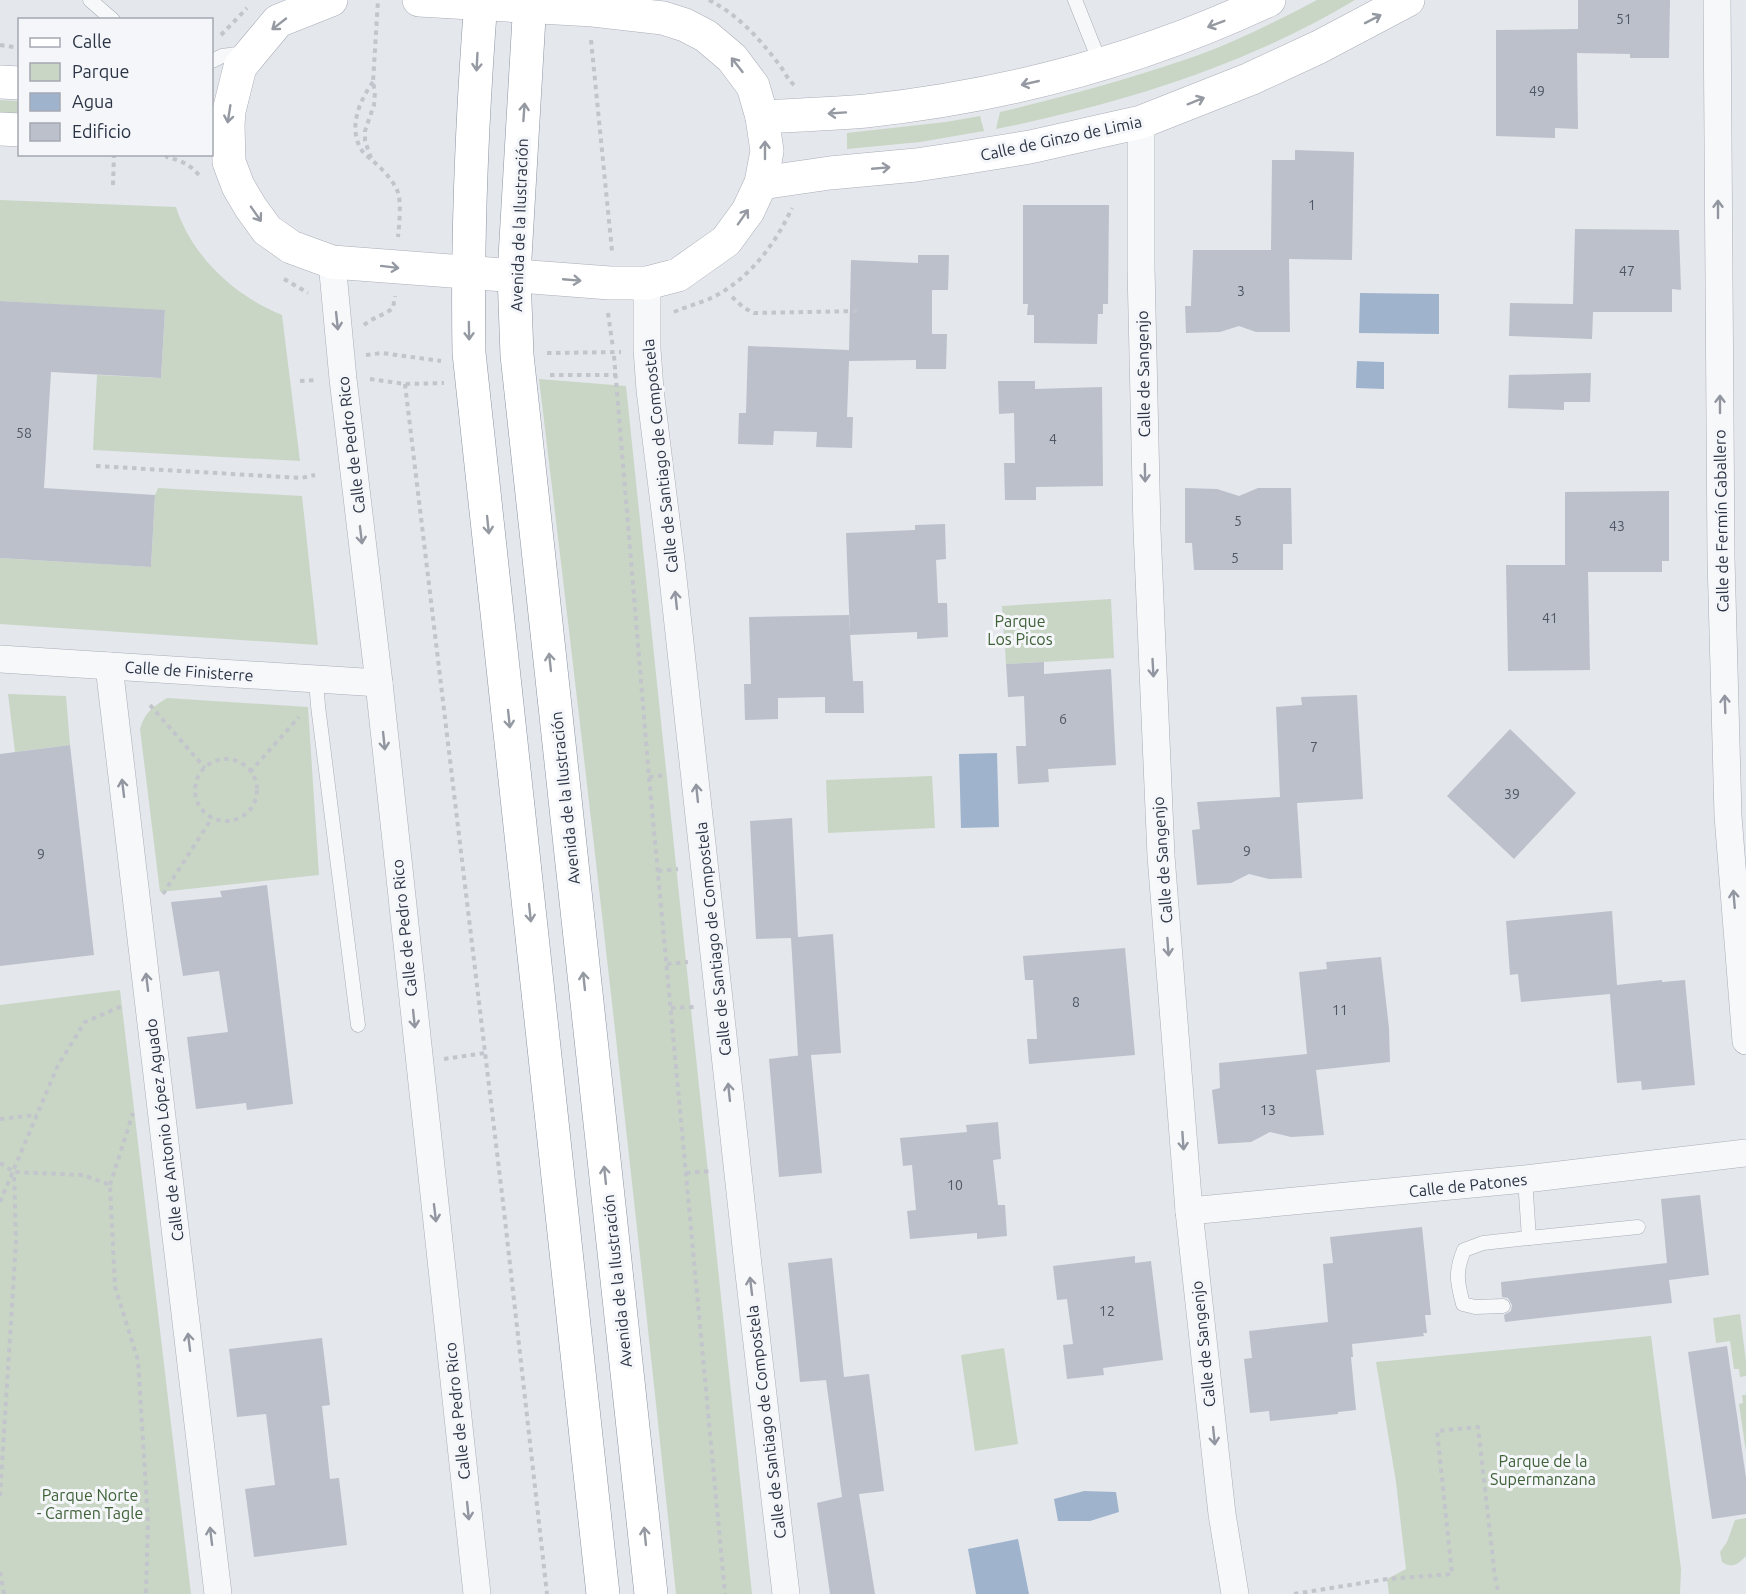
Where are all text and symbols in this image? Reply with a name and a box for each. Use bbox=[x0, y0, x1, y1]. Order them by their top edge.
house number: 51 bbox=[1616, 11, 1632, 27]
one-way arrow bbox=[1363, 13, 1381, 24]
one-way arrow bbox=[271, 17, 287, 30]
legend bbox=[18, 18, 213, 156]
one-way arrow bbox=[1207, 20, 1225, 31]
text: Calle bbox=[72, 31, 112, 51]
one-way arrow bbox=[472, 52, 483, 72]
one-way arrow bbox=[730, 57, 743, 73]
text: Parque bbox=[72, 61, 129, 81]
one-way arrow bbox=[1021, 78, 1040, 89]
house number: 49 bbox=[1529, 83, 1545, 99]
text: Agua bbox=[72, 91, 114, 111]
one-way arrow bbox=[1186, 95, 1205, 106]
one-way arrow bbox=[519, 102, 530, 122]
one-way arrow bbox=[224, 103, 235, 123]
one-way arrow bbox=[828, 108, 848, 119]
street label: Calle de Ginzo de Limia bbox=[979, 112, 1143, 164]
text: Edificio bbox=[72, 121, 131, 141]
street label: Avenida de la Ilustración bbox=[507, 138, 531, 312]
one-way arrow bbox=[759, 141, 771, 160]
one-way arrow bbox=[871, 162, 891, 173]
house number: 1 bbox=[1308, 197, 1316, 213]
one-way arrow bbox=[1713, 200, 1724, 220]
one-way arrow bbox=[250, 205, 262, 221]
one-way arrow bbox=[737, 210, 749, 226]
one-way arrow bbox=[379, 262, 399, 273]
house number: 47 bbox=[1619, 263, 1635, 279]
one-way arrow bbox=[562, 274, 582, 285]
house number: 3 bbox=[1237, 283, 1245, 299]
one-way arrow bbox=[332, 310, 343, 330]
street label: Calle de Sangenjo bbox=[1133, 310, 1153, 438]
one-way arrow bbox=[463, 320, 474, 340]
street label: Calle de Santiago de Compostela bbox=[639, 338, 681, 574]
street label: Calle de Pedro Rico bbox=[334, 375, 368, 515]
one-way arrow bbox=[1714, 395, 1726, 415]
house number: 58 bbox=[16, 425, 32, 441]
street label: Calle de Fermín Caballero bbox=[1710, 429, 1732, 613]
house number: 4 bbox=[1049, 431, 1057, 447]
one-way arrow bbox=[1140, 463, 1151, 483]
house number: 5 bbox=[1234, 513, 1242, 529]
one-way arrow bbox=[483, 514, 494, 534]
house number: 43 bbox=[1609, 518, 1625, 534]
one-way arrow bbox=[356, 525, 367, 545]
house number: 5 bbox=[1231, 550, 1239, 566]
one-way arrow bbox=[670, 590, 681, 610]
house number: 41 bbox=[1542, 610, 1558, 626]
park label: Parque Los Picos bbox=[987, 612, 1053, 648]
one-way arrow bbox=[544, 653, 555, 672]
street label: Calle de Finisterre bbox=[124, 658, 254, 684]
one-way arrow bbox=[1147, 658, 1158, 678]
one-way arrow bbox=[1719, 695, 1730, 715]
one-way arrow bbox=[504, 708, 515, 728]
street label: Avenida de la Ilustración bbox=[547, 711, 583, 885]
house number: 6 bbox=[1059, 711, 1067, 727]
one-way arrow bbox=[379, 731, 390, 751]
house number: 7 bbox=[1310, 739, 1318, 755]
one-way arrow bbox=[117, 779, 128, 799]
one-way arrow bbox=[691, 784, 702, 804]
house number: 39 bbox=[1504, 786, 1520, 802]
street label: Calle de Sangenjo bbox=[1149, 796, 1175, 924]
street label: Calle de Santiago de Compostela bbox=[692, 821, 734, 1057]
house number: 9 bbox=[1243, 843, 1251, 859]
house number: 9 bbox=[37, 846, 45, 862]
street label: Calle de Pedro Rico bbox=[388, 858, 420, 998]
one-way arrow bbox=[1729, 889, 1740, 909]
one-way arrow bbox=[525, 902, 536, 922]
one-way arrow bbox=[1163, 936, 1174, 956]
one-way arrow bbox=[141, 972, 152, 992]
one-way arrow bbox=[578, 972, 589, 992]
house number: 8 bbox=[1072, 994, 1080, 1010]
house number: 11 bbox=[1332, 1002, 1348, 1018]
one-way arrow bbox=[409, 1008, 420, 1028]
street label: Calle de Antonio López Aguado bbox=[141, 1018, 187, 1242]
one-way arrow bbox=[724, 1082, 735, 1102]
house number: 13 bbox=[1260, 1102, 1276, 1118]
one-way arrow bbox=[1178, 1131, 1189, 1151]
one-way arrow bbox=[599, 1166, 610, 1185]
street label: Calle de Patones bbox=[1408, 1170, 1528, 1200]
house number: 10 bbox=[947, 1177, 963, 1193]
street label: Avenida de la Ilustración bbox=[599, 1194, 635, 1368]
one-way arrow bbox=[430, 1202, 441, 1222]
one-way arrow bbox=[745, 1276, 756, 1296]
street label: Calle de Sangenjo bbox=[1187, 1280, 1219, 1408]
house number: 12 bbox=[1099, 1303, 1115, 1319]
street label: Calle de Santiago de Compostela bbox=[743, 1304, 789, 1540]
one-way arrow bbox=[183, 1333, 194, 1353]
street label: Calle de Pedro Rico bbox=[441, 1341, 473, 1481]
one-way arrow bbox=[1208, 1426, 1219, 1446]
park label: Parque de la Supermanzana bbox=[1490, 1452, 1596, 1488]
park label: Parque Norte - Carmen Tagle bbox=[37, 1486, 143, 1522]
one-way arrow bbox=[463, 1500, 474, 1520]
one-way arrow bbox=[206, 1526, 217, 1546]
one-way arrow bbox=[639, 1526, 650, 1546]

